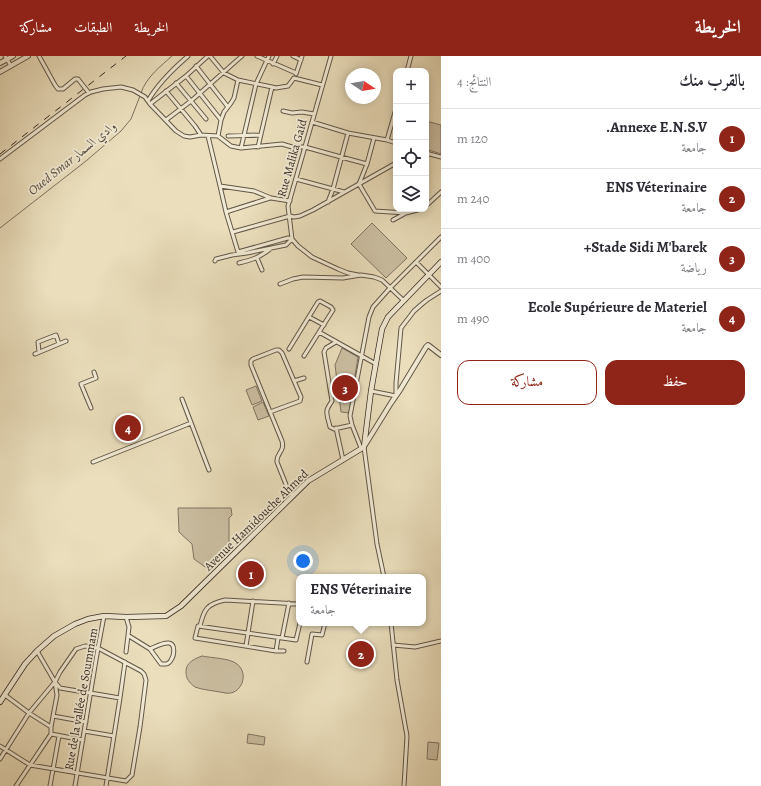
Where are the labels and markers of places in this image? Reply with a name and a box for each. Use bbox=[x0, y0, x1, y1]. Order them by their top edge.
pin: 3 bbox=[332, 373, 358, 403]
pin: 4 bbox=[115, 413, 141, 443]
pin: 1 bbox=[238, 559, 264, 589]
pin: 2 bbox=[348, 639, 374, 669]

